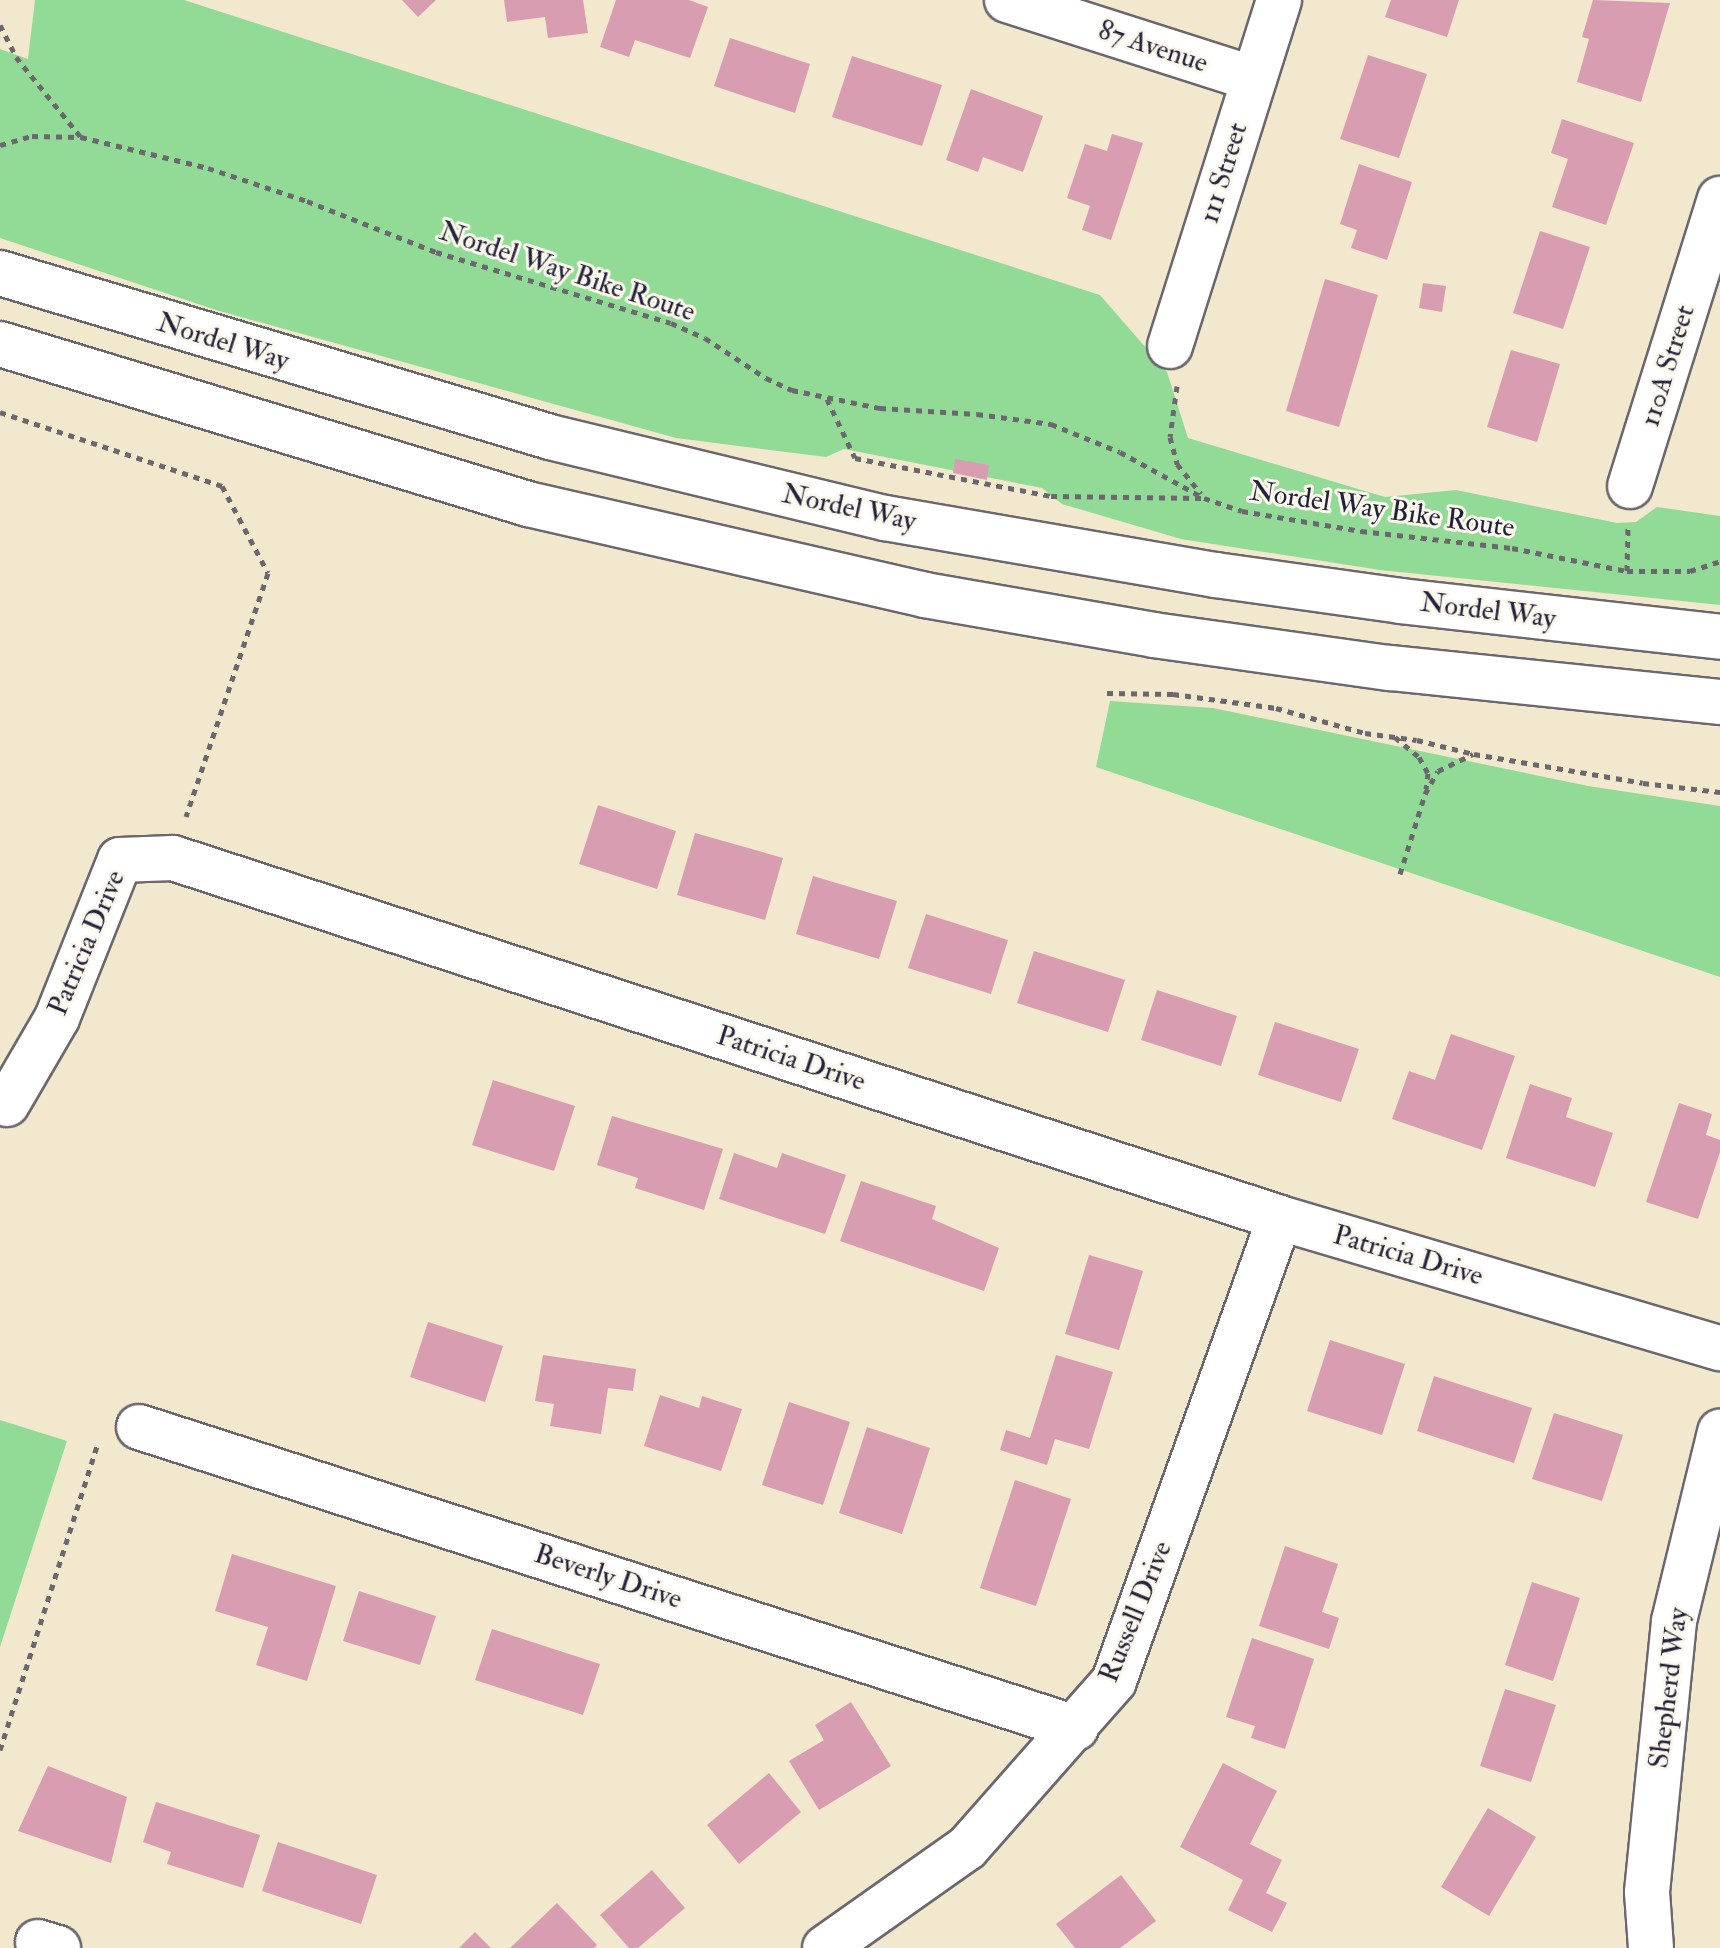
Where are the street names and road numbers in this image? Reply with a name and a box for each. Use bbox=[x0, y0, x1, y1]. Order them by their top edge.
street label: 87 Avenue bbox=[1094, 14, 1212, 80]
street label: 111 Street bbox=[1193, 119, 1255, 227]
street label: Nordel Way Bike Route bbox=[435, 215, 699, 329]
street label: 110A Street bbox=[1634, 301, 1702, 431]
street label: Nordel Way bbox=[153, 306, 293, 378]
street label: Nordel Way Bike Route bbox=[1248, 475, 1516, 545]
street label: Nordel Way bbox=[779, 477, 919, 539]
street label: Nordel Way bbox=[1418, 586, 1558, 636]
street label: Patricia Drive bbox=[41, 865, 133, 1021]
street label: Patricia Drive bbox=[712, 1019, 870, 1099]
street label: Patricia Drive bbox=[1329, 1219, 1487, 1293]
street label: Russell Drive bbox=[1092, 1536, 1180, 1688]
street label: Beverly Drive bbox=[530, 1537, 686, 1617]
street label: Shepherd Way bbox=[1642, 1606, 1696, 1770]

